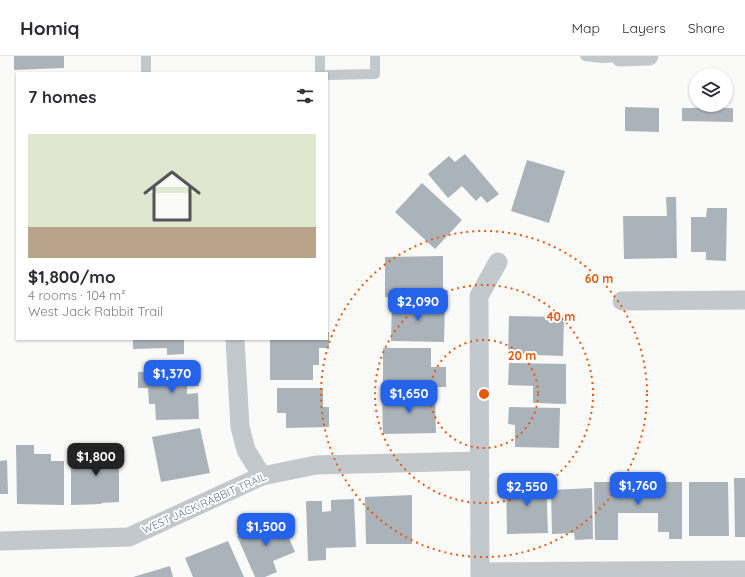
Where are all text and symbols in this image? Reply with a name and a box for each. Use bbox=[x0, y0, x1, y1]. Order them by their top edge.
text: Homiq bbox=[20, 16, 79, 40]
text: Map bbox=[571, 19, 600, 37]
text: Layers bbox=[622, 19, 666, 37]
text: Share bbox=[688, 19, 725, 37]
map controls bbox=[689, 68, 733, 112]
button: layers bbox=[689, 68, 733, 112]
icon: filters bbox=[294, 85, 316, 107]
text: 7 homes bbox=[28, 86, 97, 107]
icon: home bbox=[136, 160, 208, 232]
text: $1,800/mo bbox=[28, 266, 116, 287]
text: 60 m bbox=[585, 271, 613, 286]
text: 4 rooms · 104 m² bbox=[28, 287, 125, 303]
pin: $2,090 bbox=[385, 288, 451, 322]
text: $2,090 bbox=[397, 293, 439, 309]
text: West Jack Rabbit Trail bbox=[28, 303, 163, 319]
text: 40 m bbox=[547, 309, 575, 324]
text: 20 m bbox=[508, 348, 536, 363]
pin: $1,370 bbox=[139, 360, 205, 394]
text: $1,370 bbox=[153, 365, 191, 381]
pin: $1,650 bbox=[376, 380, 442, 414]
text: $1,650 bbox=[389, 385, 429, 401]
centre of rings bbox=[477, 387, 491, 401]
pin: $1,800 bbox=[63, 443, 129, 477]
text: $1,800 bbox=[76, 448, 116, 464]
street label: WEST JACK RABBIT TRAIL bbox=[140, 469, 268, 537]
pin: $1,760 bbox=[605, 472, 671, 506]
pin: $2,550 bbox=[494, 473, 560, 507]
text: $1,760 bbox=[619, 477, 657, 493]
text: $2,550 bbox=[506, 478, 548, 494]
pin: $1,500 bbox=[233, 513, 299, 547]
text: $1,500 bbox=[246, 518, 286, 534]

